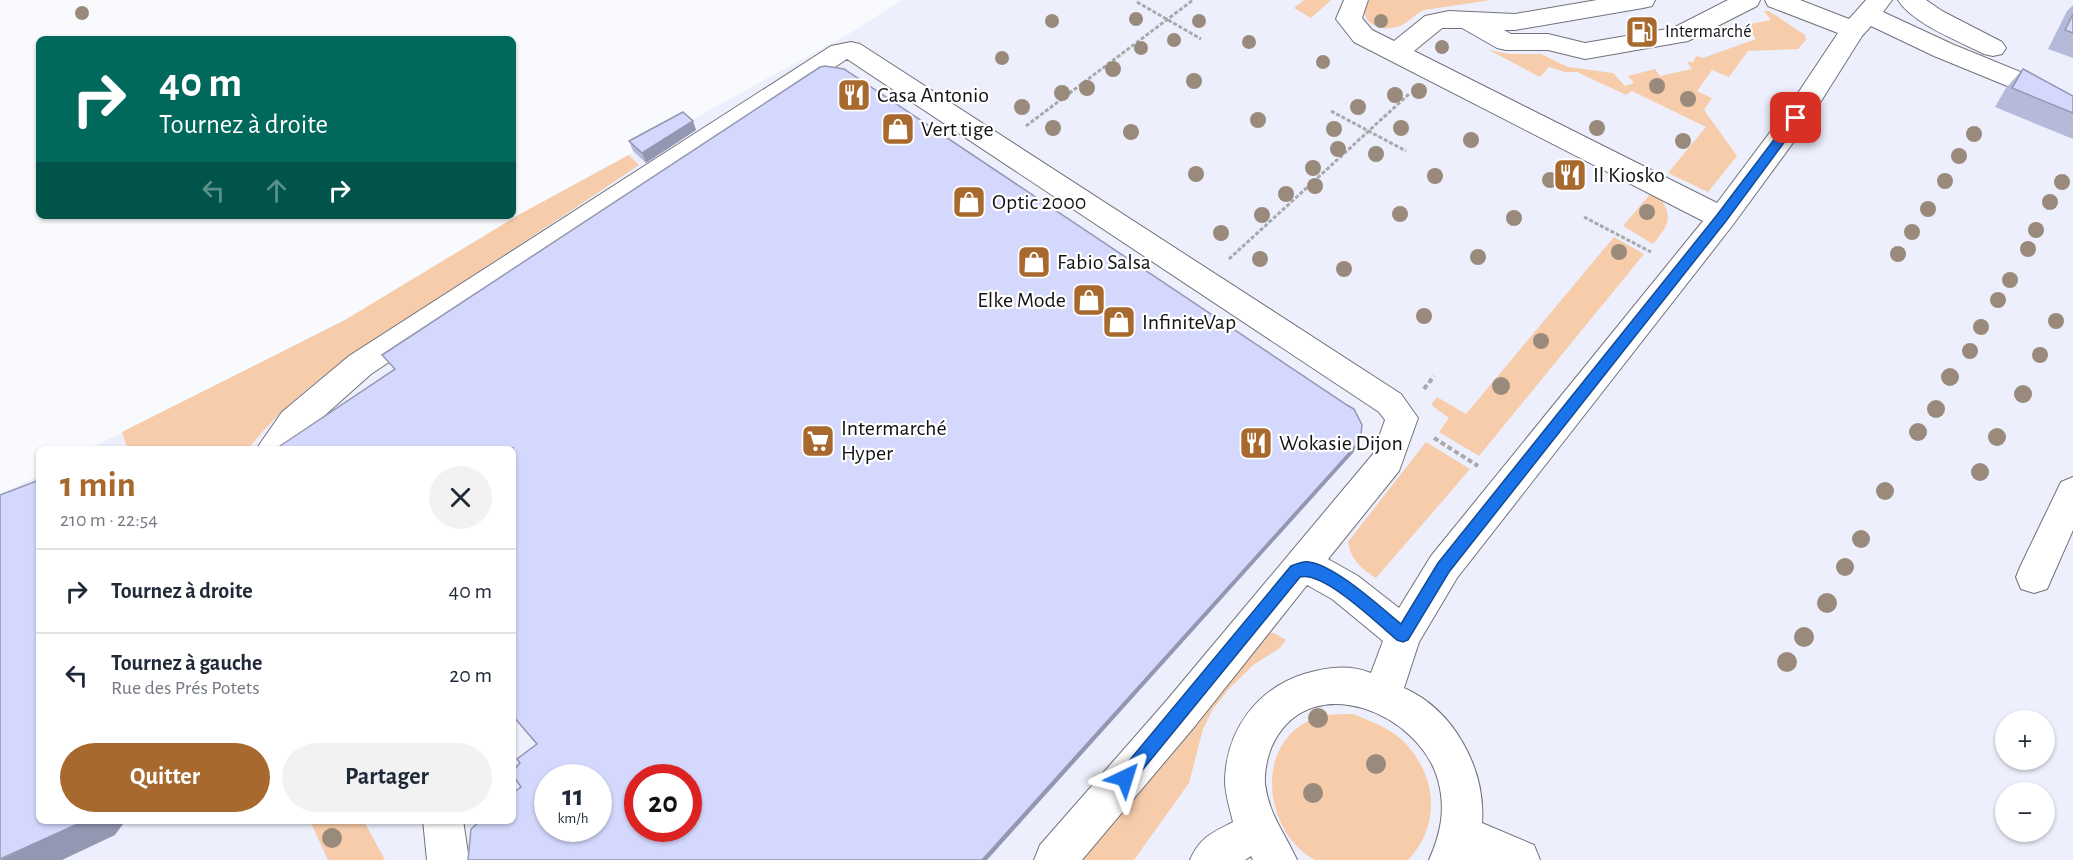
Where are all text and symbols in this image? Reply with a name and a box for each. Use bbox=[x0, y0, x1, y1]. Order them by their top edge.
fuel station icon: Intermarché bbox=[1624, 14, 1660, 50]
place label: Intermarché bbox=[1665, 23, 1751, 41]
icon: right bbox=[60, 60, 138, 138]
text: 40 m bbox=[159, 62, 242, 104]
restaurant icon: Casa Antonio bbox=[836, 77, 872, 113]
place label: Casa Antonio bbox=[877, 84, 989, 106]
pin bbox=[1770, 92, 1821, 143]
icon: arrive bbox=[1779, 101, 1812, 134]
text: Tournez à droite bbox=[159, 111, 328, 138]
shop icon: Vert tige bbox=[880, 111, 916, 147]
place label: Vert tige bbox=[921, 118, 994, 140]
restaurant icon: Il Kiosko bbox=[1552, 157, 1588, 193]
place label: Il Kiosko bbox=[1593, 164, 1665, 186]
icon: left bbox=[197, 174, 230, 207]
icon: ahead bbox=[260, 174, 293, 207]
icon: right bbox=[323, 174, 356, 207]
shop icon: Optic 2000 bbox=[951, 184, 987, 220]
place label: Optic 2000 bbox=[992, 191, 1086, 213]
shop icon: Fabio Salsa bbox=[1016, 244, 1052, 280]
place label: Fabio Salsa bbox=[1057, 251, 1151, 273]
shop icon: Elke Mode bbox=[1071, 282, 1107, 318]
place label: Elke Mode bbox=[977, 289, 1066, 311]
shop icon: InfiniteVap bbox=[1101, 304, 1137, 340]
place label: InfiniteVap bbox=[1142, 311, 1236, 333]
place label: Intermarché Hyper bbox=[841, 417, 947, 464]
supermarket icon: Intermarché Hyper bbox=[800, 423, 836, 459]
restaurant icon: Wokasie Dijon bbox=[1238, 425, 1274, 461]
place label: Wokasie Dijon bbox=[1279, 432, 1403, 454]
button: close bbox=[429, 466, 492, 529]
text: 1 min bbox=[60, 467, 136, 503]
text: 210 m · 22:54 bbox=[60, 510, 158, 530]
icon: right bbox=[60, 575, 93, 608]
text: Tournez à droite bbox=[111, 580, 253, 602]
text: 40 m bbox=[449, 580, 492, 602]
text: Tournez à gauche bbox=[111, 652, 262, 674]
icon: left bbox=[60, 659, 93, 692]
text: 20 m bbox=[449, 664, 492, 686]
text: Rue des Prés Potets bbox=[111, 678, 260, 698]
map controls bbox=[1995, 710, 2055, 842]
button: + bbox=[1995, 710, 2055, 770]
button: Quitter bbox=[60, 743, 270, 812]
button: Partager bbox=[282, 743, 492, 812]
position arrow bbox=[1093, 746, 1157, 810]
speed limit sign: 20 bbox=[624, 764, 702, 842]
text: 11 bbox=[562, 781, 584, 811]
button: − bbox=[1995, 782, 2055, 842]
text: km/h bbox=[558, 811, 588, 826]

